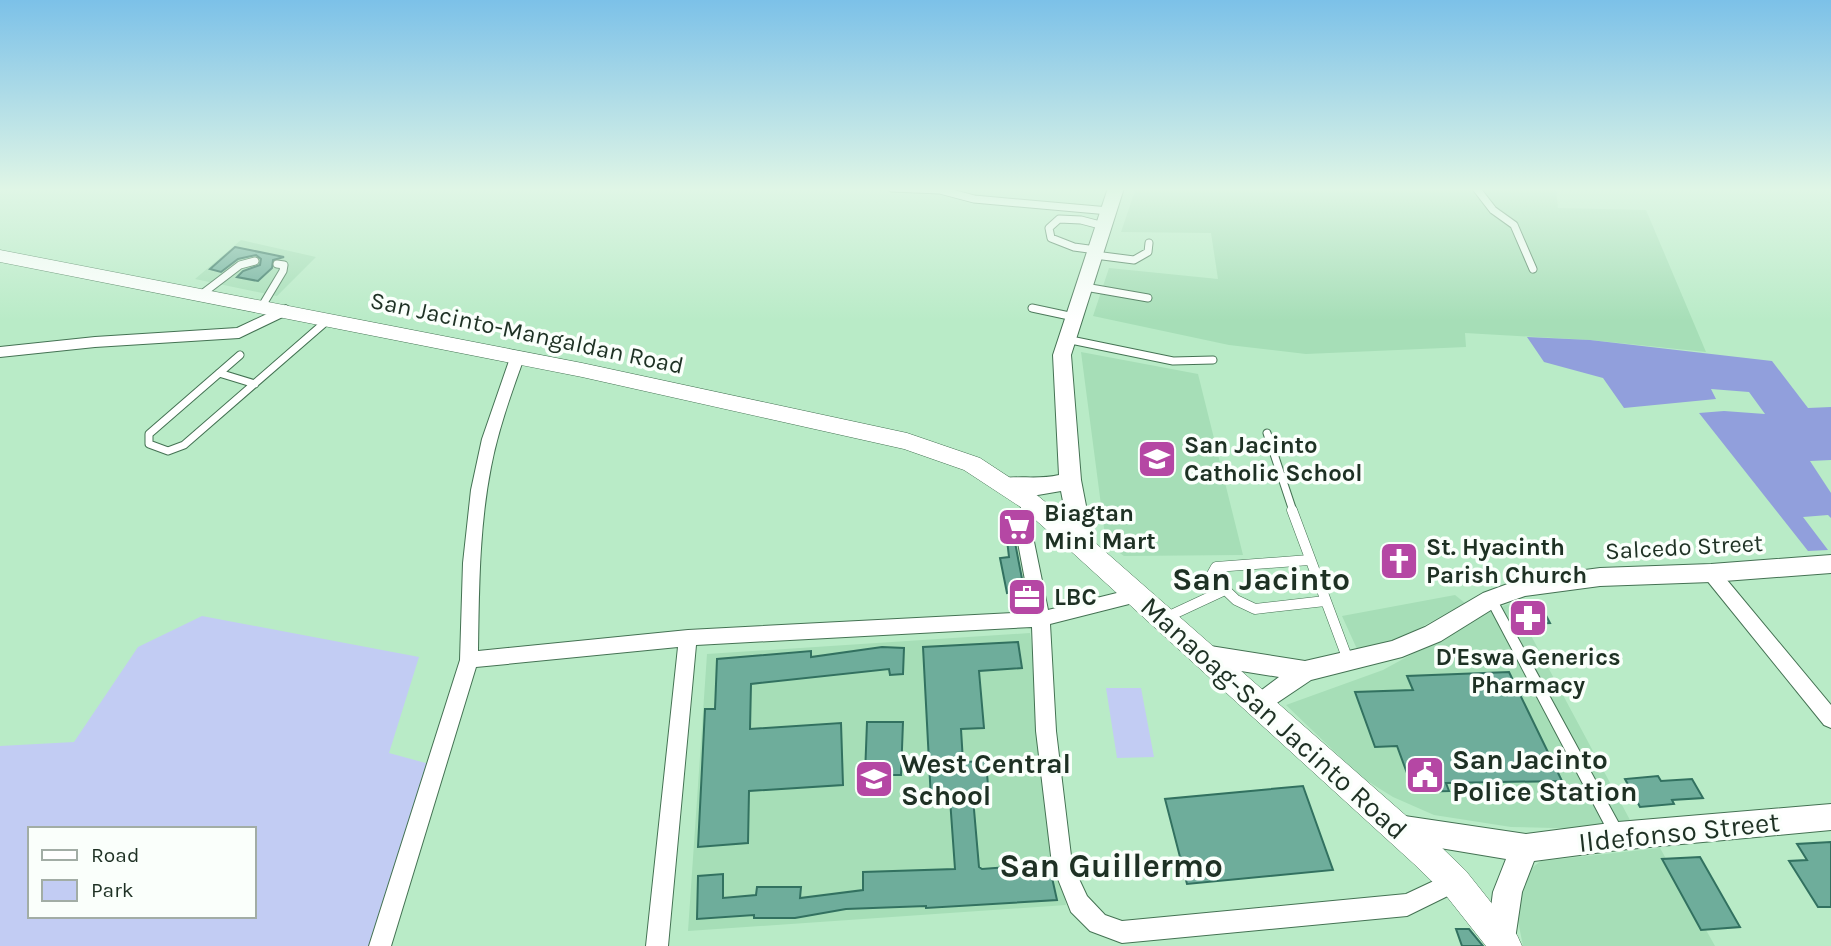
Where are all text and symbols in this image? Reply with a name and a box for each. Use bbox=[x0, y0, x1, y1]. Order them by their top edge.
street label: San Jacinto-Mangaldan Road bbox=[368, 286, 686, 380]
place label: San Jacinto Catholic School bbox=[1184, 431, 1363, 487]
school or university icon: San Jacinto Catholic School bbox=[1136, 438, 1178, 480]
place label: Biagtan Mini Mart bbox=[1044, 499, 1156, 555]
supermarket icon: Biagtan Mini Mart bbox=[996, 506, 1038, 548]
street label: Salcedo Street bbox=[1604, 529, 1764, 565]
place label: St. Hyacinth Parish Church bbox=[1426, 533, 1587, 589]
church icon: St. Hyacinth Parish Church bbox=[1378, 540, 1420, 582]
district label: San Jacinto bbox=[1172, 561, 1350, 598]
office icon: LBC bbox=[1006, 576, 1048, 618]
place label: LBC bbox=[1054, 583, 1097, 611]
street label: Manaoag-San Jacinto Road bbox=[1134, 590, 1414, 846]
pharmacy icon: D'Eswa Generics Pharmacy bbox=[1507, 597, 1549, 639]
place label: D'Eswa Generics Pharmacy bbox=[1435, 643, 1621, 699]
place label: San Jacinto Police Station bbox=[1452, 743, 1637, 808]
place label: West Central School bbox=[901, 747, 1071, 812]
public building icon: San Jacinto Police Station bbox=[1404, 754, 1446, 796]
school or university icon: West Central School bbox=[853, 758, 895, 800]
street label: Ildefonso Street bbox=[1577, 805, 1781, 859]
legend bbox=[28, 827, 256, 918]
text: Road bbox=[91, 843, 139, 867]
district label: San Guillermo bbox=[999, 847, 1223, 885]
text: Park bbox=[91, 878, 134, 902]

